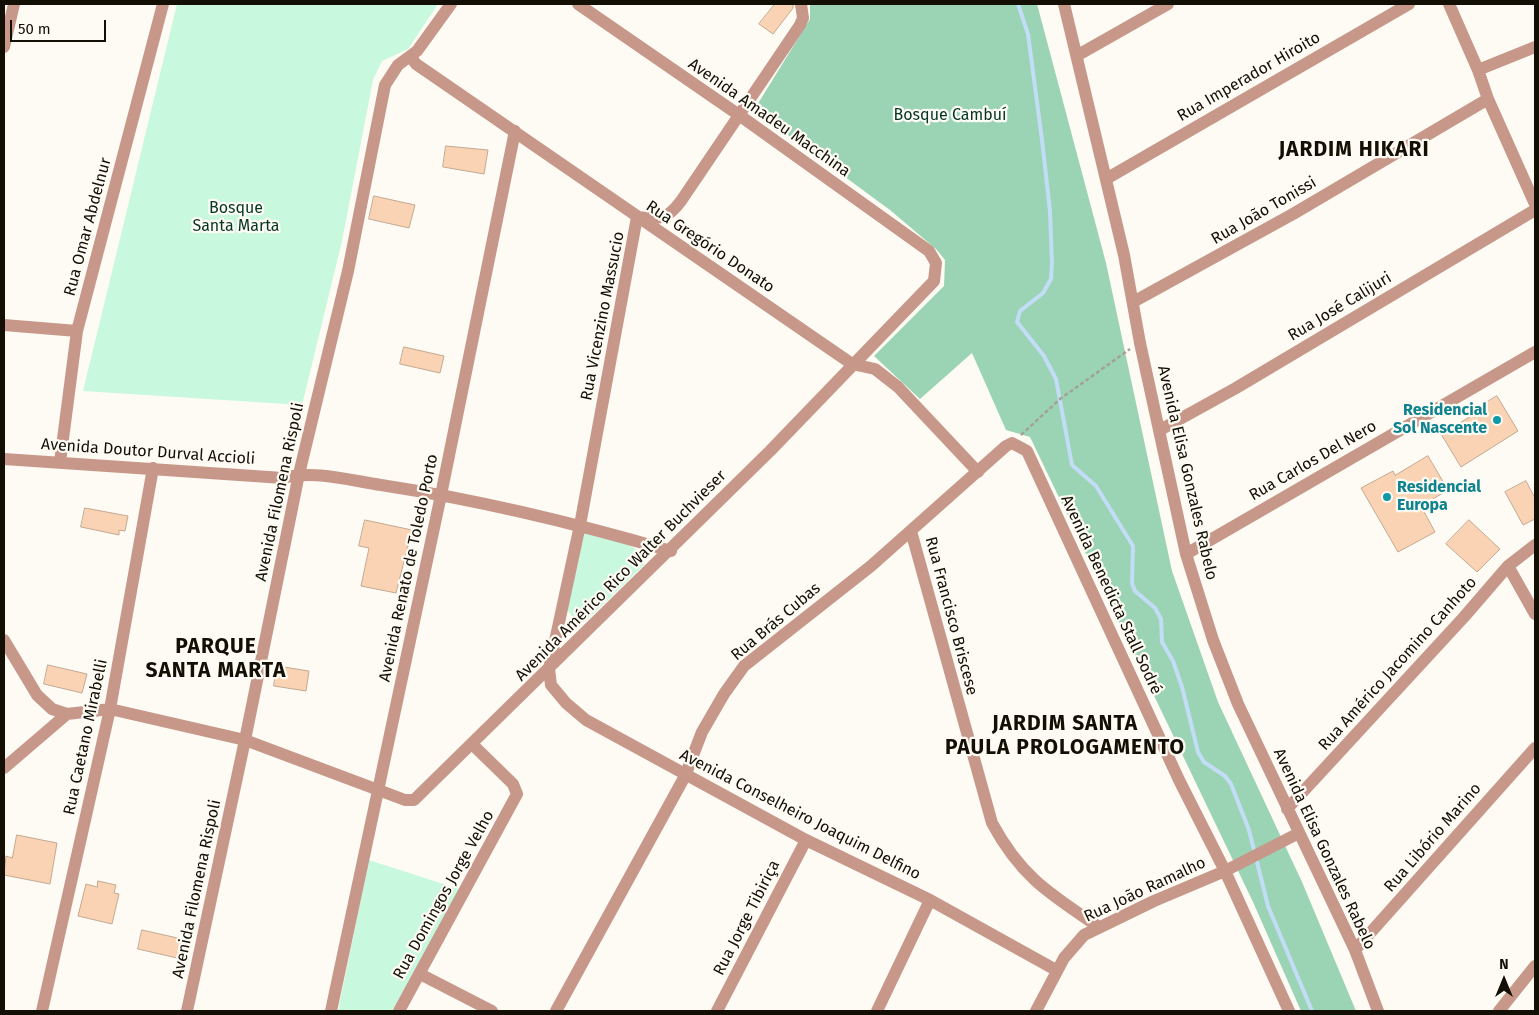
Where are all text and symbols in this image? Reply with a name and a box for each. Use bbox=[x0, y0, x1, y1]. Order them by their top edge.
scale bar bbox=[12, 10, 109, 42]
text: 50 m bbox=[18, 20, 51, 38]
street label: Rua Imperador Hiroito bbox=[1174, 28, 1324, 126]
street label: Avenida Amadeu Macchina bbox=[684, 55, 854, 181]
park label: Bosque Cambuí bbox=[894, 106, 1006, 126]
district label: JARDIM HIKARI bbox=[1277, 137, 1431, 163]
street label: Rua Omar Abdelnur bbox=[60, 156, 116, 298]
street label: Rua João Tonissi bbox=[1208, 173, 1320, 249]
street label: Rua Gregório Donato bbox=[642, 197, 778, 297]
park label: Bosque Santa Marta bbox=[192, 199, 280, 237]
street label: Rua Vicenzino Massucio bbox=[577, 230, 629, 402]
street label: Rua José Calijuri bbox=[1285, 268, 1395, 346]
street label: Avenida Elisa Gonzales Rabelo bbox=[1153, 364, 1221, 582]
street label: Avenida Filomena Rispoli bbox=[252, 401, 308, 583]
place label: Residencial Sol Nascente bbox=[1393, 401, 1487, 439]
marker: Residencial Sol Nascente bbox=[1491, 414, 1503, 426]
street label: Rua Carlos Del Nero bbox=[1246, 417, 1380, 505]
street label: Avenida Doutor Durval Accioli bbox=[40, 435, 256, 469]
street label: Avenida Renato de Toledo Porto bbox=[375, 452, 443, 684]
street label: Avenida Américo Rico Walter Buchvieser bbox=[512, 467, 730, 685]
place label: Residencial Europa bbox=[1397, 478, 1481, 516]
marker: Residencial Europa bbox=[1381, 491, 1393, 503]
street label: Avenida Benedicta Stall Sodré bbox=[1056, 492, 1166, 698]
street label: Rua Francisco Briscese bbox=[921, 535, 981, 697]
street label: Rua Américo Jacomino Canhoto bbox=[1315, 573, 1481, 755]
street label: Rua Brás Cubas bbox=[727, 579, 825, 665]
district label: PARQUE SANTA MARTA bbox=[144, 634, 288, 684]
street label: Rua Caetano Mirabelli bbox=[60, 657, 112, 817]
district label: JARDIM SANTA PAULA PROLOGAMENTO bbox=[943, 711, 1187, 761]
street label: Avenida Elisa Gonzales Rabelo bbox=[1269, 745, 1379, 953]
street label: Avenida Conselheiro Joaquim Delfino bbox=[676, 746, 924, 884]
street label: Rua Libório Marino bbox=[1380, 780, 1486, 896]
street label: Avenida Filomena Rispoli bbox=[169, 798, 225, 980]
street label: Rua Domingos Jorge Velho bbox=[390, 807, 498, 983]
street label: Rua João Ramalho bbox=[1081, 853, 1209, 927]
street label: Rua Jorge Tibiriça bbox=[710, 857, 784, 979]
north arrow bbox=[1479, 955, 1529, 1005]
text: N bbox=[1499, 956, 1509, 973]

